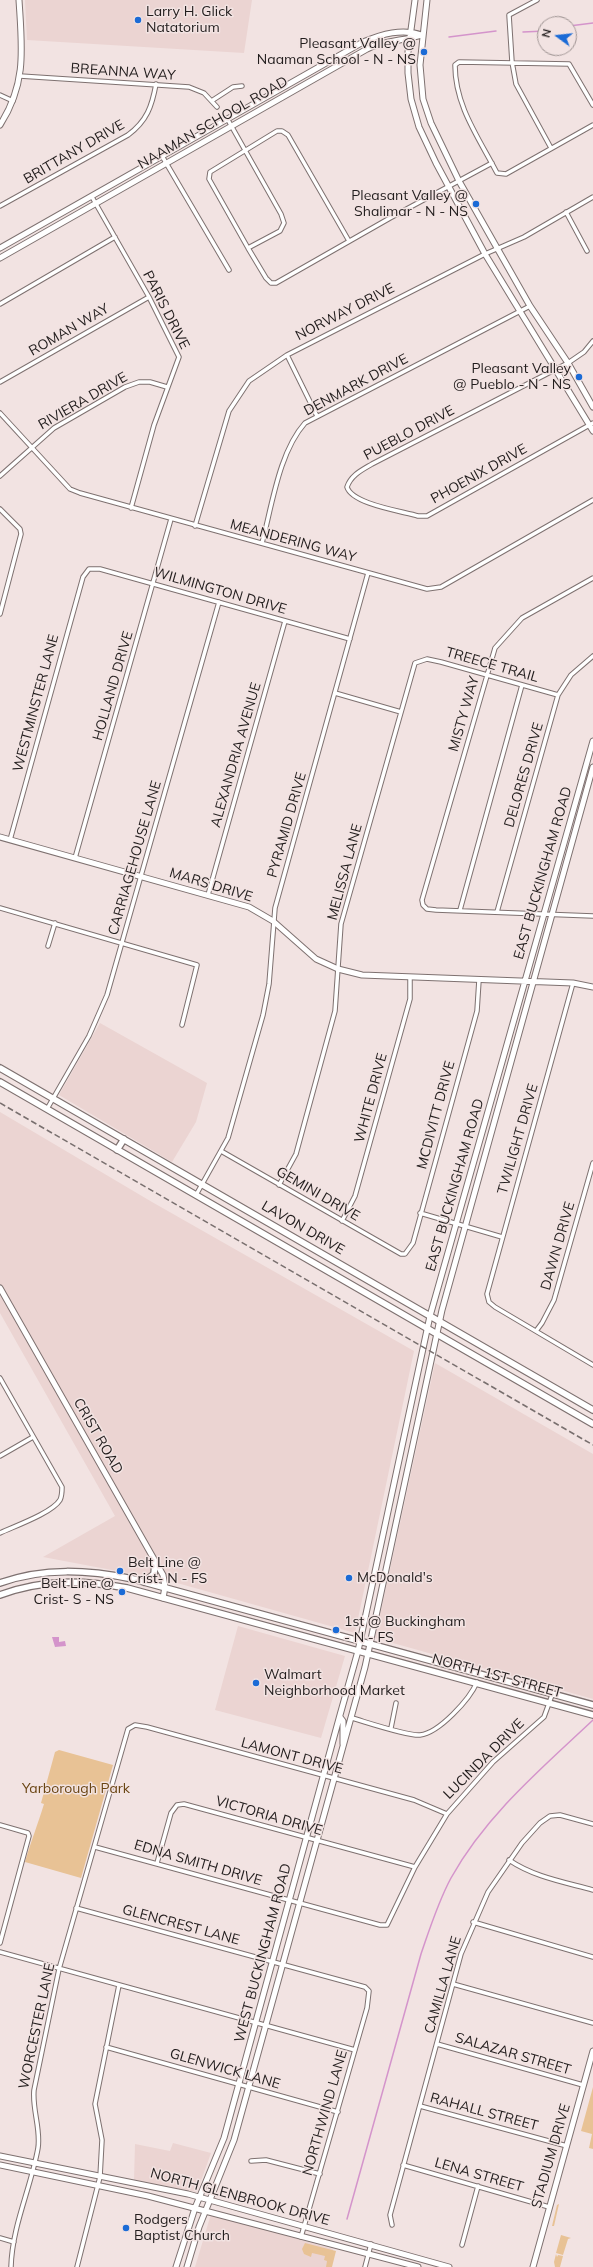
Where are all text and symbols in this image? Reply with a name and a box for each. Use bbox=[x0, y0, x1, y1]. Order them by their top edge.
place label: Larry H. Glick Natatorium bbox=[146, 4, 232, 36]
marker: Larry H. Glick Natatorium bbox=[133, 15, 143, 25]
north arrow bbox=[537, 16, 577, 56]
text: N bbox=[539, 27, 554, 39]
place label: Pleasant Valley @ Naaman School - N - NS bbox=[257, 36, 416, 68]
marker: Pleasant Valley @ Naaman School - N - NS bbox=[419, 47, 429, 57]
street label: BREANNA WAY bbox=[70, 60, 176, 84]
street label: NAAMAN SCHOOL ROAD bbox=[135, 73, 291, 173]
street label: BRITTANY DRIVE bbox=[21, 116, 127, 188]
place label: Pleasant Valley @ Shalimar - N - NS bbox=[351, 188, 468, 220]
marker: Pleasant Valley @ Shalimar - N - NS bbox=[471, 199, 481, 209]
street label: PARIS DRIVE bbox=[139, 268, 193, 352]
street label: NORWAY DRIVE bbox=[293, 280, 397, 344]
street label: ROMAN WAY bbox=[26, 300, 112, 360]
street label: DENMARK DRIVE bbox=[301, 350, 411, 420]
place label: Pleasant Valley @ Pueblo - N - NS bbox=[453, 361, 571, 394]
street label: RIVIERA DRIVE bbox=[35, 369, 131, 433]
marker: Pleasant Valley @ Pueblo - N - NS bbox=[574, 372, 584, 382]
street label: PUEBLO DRIVE bbox=[361, 402, 457, 464]
street label: PHOENIX DRIVE bbox=[428, 441, 530, 507]
street label: MEANDERING WAY bbox=[228, 516, 358, 566]
street label: WILMINGTON DRIVE bbox=[152, 564, 288, 618]
street label: HOLLAND DRIVE bbox=[89, 629, 137, 743]
street label: WESTMINSTER LANE bbox=[10, 632, 62, 774]
street label: TREECE TRAIL bbox=[444, 644, 540, 686]
street label: MISTY WAY bbox=[445, 674, 483, 754]
street label: ALEXANDRIA AVENUE bbox=[207, 681, 265, 829]
street label: DELORES DRIVE bbox=[501, 721, 547, 829]
street label: PYRAMID DRIVE bbox=[264, 770, 310, 880]
street label: CARRIAGEHOUSE LANE bbox=[105, 779, 165, 937]
street label: EAST BUCKINGHAM ROAD bbox=[510, 785, 576, 961]
street label: MELISSA LANE bbox=[324, 822, 366, 922]
street label: MARS DRIVE bbox=[167, 864, 255, 906]
street label: WHITE DRIVE bbox=[351, 1051, 391, 1145]
street label: MCDIVITT DRIVE bbox=[413, 1059, 459, 1171]
street label: TWILIGHT DRIVE bbox=[494, 1082, 542, 1196]
street label: EAST BUCKINGHAM ROAD bbox=[422, 1097, 488, 1273]
street label: GEMINI DRIVE bbox=[273, 1163, 363, 1225]
street label: LAVON DRIVE bbox=[258, 1197, 348, 1259]
street label: DAWN DRIVE bbox=[537, 1200, 579, 1292]
street label: CRIST ROAD bbox=[70, 1395, 126, 1477]
place label: Belt Line @ Crist- N - FS bbox=[128, 1555, 207, 1588]
marker: Belt Line @ Crist- N - FS bbox=[115, 1566, 125, 1576]
place label: McDonald's bbox=[357, 1570, 433, 1586]
marker: McDonald's bbox=[344, 1573, 354, 1583]
place label: Belt Line @ Crist- S - NS bbox=[34, 1576, 114, 1608]
marker: Belt Line @ Crist- S - NS bbox=[117, 1587, 127, 1597]
place label: 1st @ Buckingham - N - FS bbox=[344, 1614, 466, 1646]
marker: 1st @ Buckingham - N - FS bbox=[331, 1625, 341, 1635]
street label: NORTH 1ST STREET bbox=[430, 1651, 564, 1701]
place label: Walmart Neighborhood Market bbox=[264, 1667, 405, 1700]
marker: Walmart Neighborhood Market bbox=[251, 1678, 261, 1688]
street label: LUCINDA DRIVE bbox=[440, 1715, 528, 1803]
street label: LAMONT DRIVE bbox=[239, 1734, 345, 1778]
park label: Yarborough Park bbox=[22, 1781, 130, 1797]
street label: VICTORIA DRIVE bbox=[214, 1793, 324, 1839]
street label: EDNA SMITH DRIVE bbox=[132, 1837, 264, 1889]
street label: WEST BUCKINGHAM ROAD bbox=[231, 1862, 295, 2044]
street label: GLENCREST LANE bbox=[120, 1901, 242, 1949]
street label: CAMILLA LANE bbox=[421, 1934, 465, 2036]
street label: WORCESTER LANE bbox=[15, 1962, 59, 2090]
street label: SALAZAR STREET bbox=[453, 2029, 573, 2079]
street label: GLENWICK LANE bbox=[168, 2045, 282, 2093]
street label: NORTHWIND LANE bbox=[299, 2048, 351, 2178]
street label: RAHALL STREET bbox=[428, 2090, 540, 2134]
street label: STADIUM DRIVE bbox=[528, 2102, 574, 2210]
street label: LENA STREET bbox=[433, 2154, 525, 2196]
street label: NORTH GLENBROOK DRIVE bbox=[148, 2165, 332, 2229]
place label: Rodgers Baptist Church bbox=[134, 2212, 230, 2244]
marker: Rodgers Baptist Church bbox=[121, 2223, 131, 2233]

